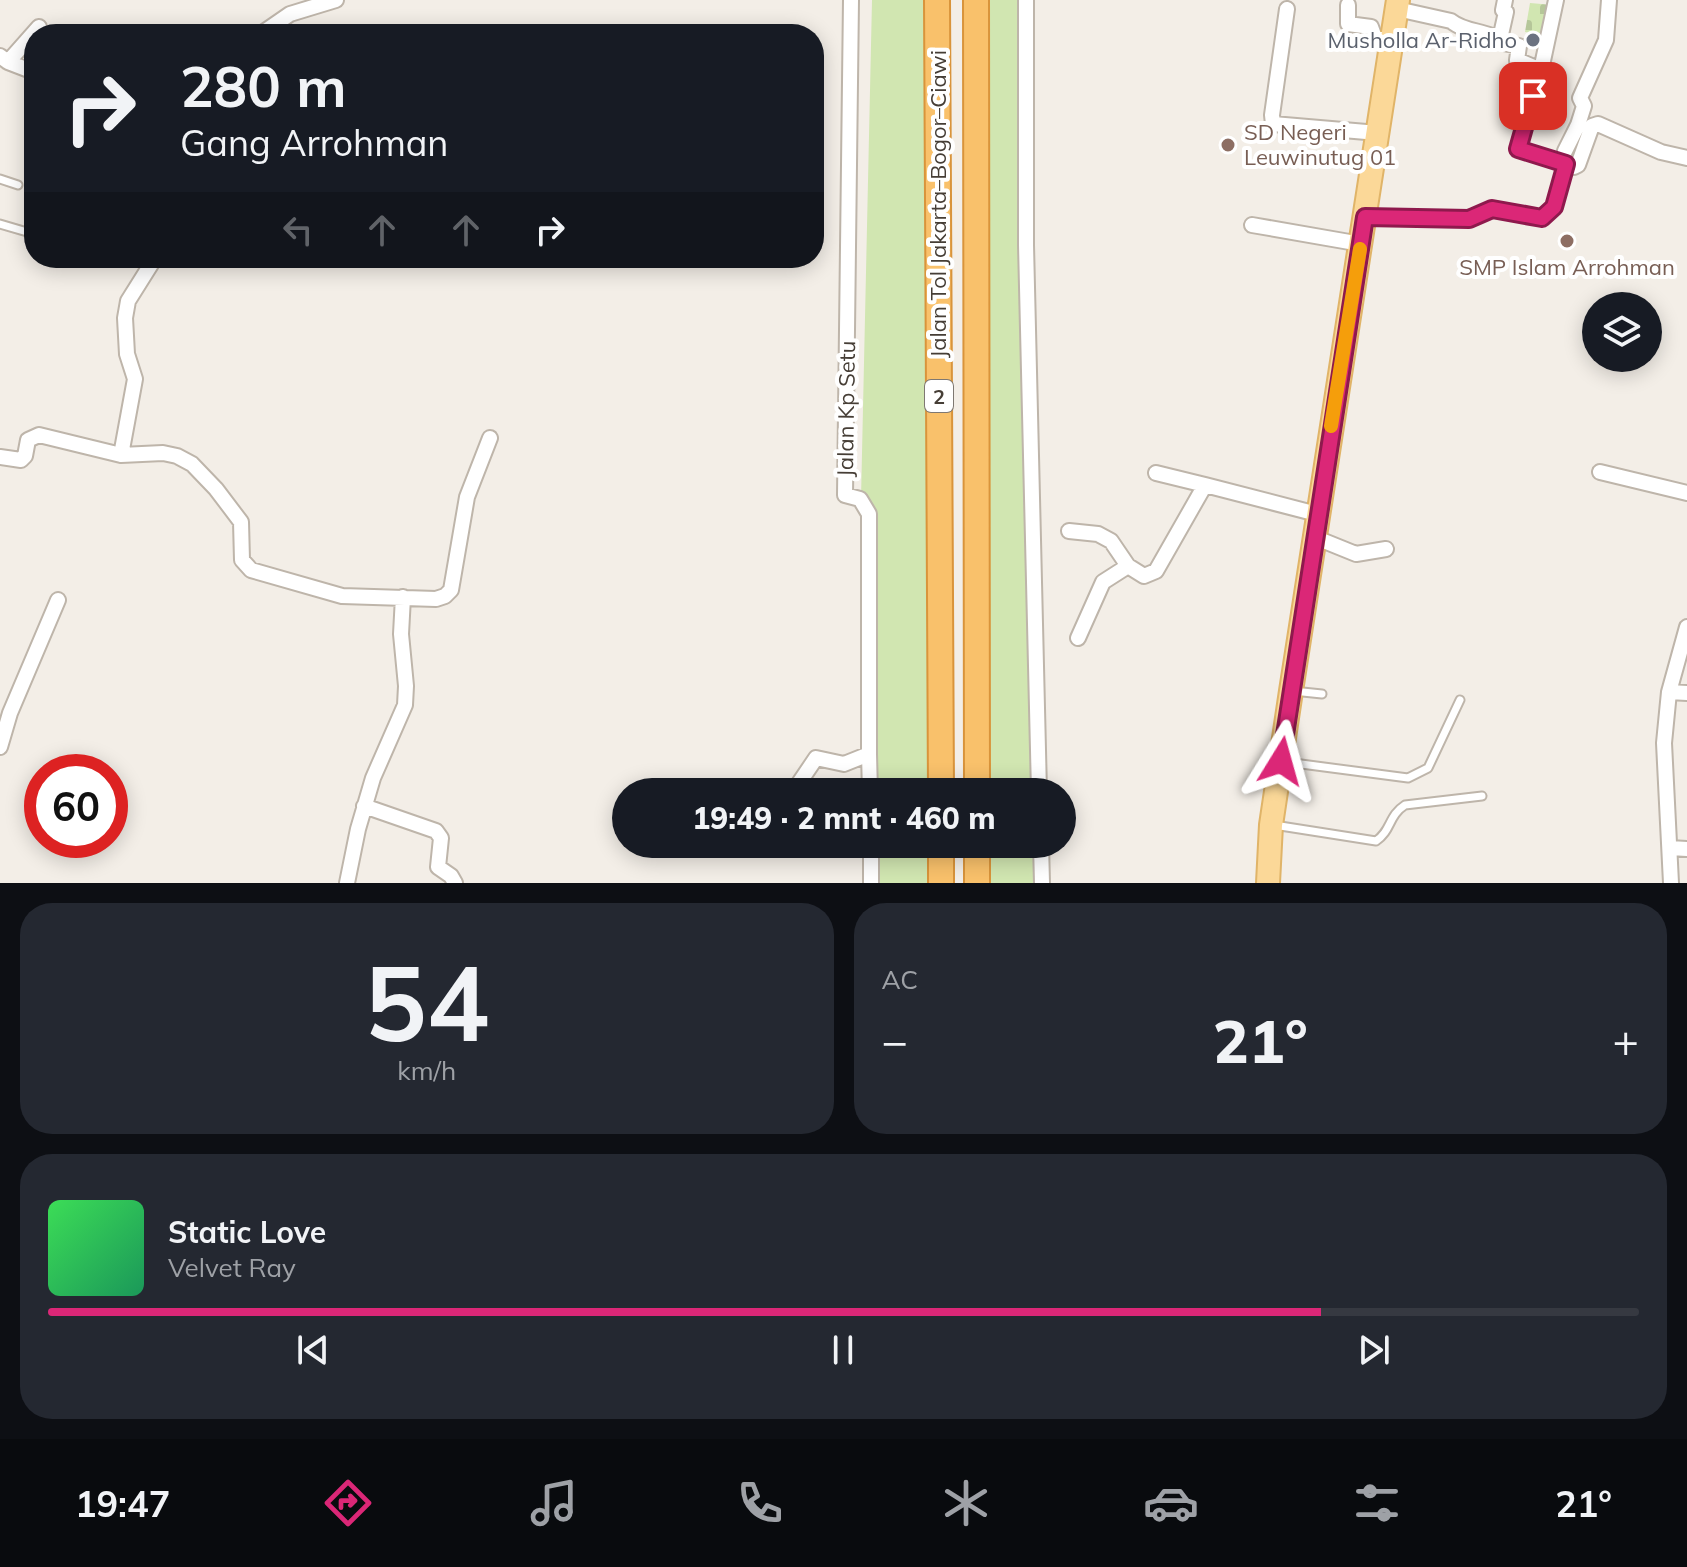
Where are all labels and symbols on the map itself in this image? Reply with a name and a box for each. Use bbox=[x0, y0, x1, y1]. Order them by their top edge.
place label: Musholla Ar-Ridho bbox=[1327, 26, 1517, 54]
marker: Musholla Ar-Ridho bbox=[1524, 31, 1542, 49]
street label: Jalan Tol Jakarta–Bogor–Ciawi bbox=[924, 50, 952, 358]
pin bbox=[1499, 62, 1567, 130]
place label: SD Negeri Leuwinutug 01 bbox=[1244, 118, 1396, 171]
marker: SD Negeri Leuwinutug 01 bbox=[1219, 136, 1237, 154]
marker: SMP Islam Arrohman bbox=[1558, 232, 1576, 250]
place label: SMP Islam Arrohman bbox=[1459, 253, 1675, 281]
street label: Jalan Kp Setu bbox=[831, 341, 861, 477]
road number: 2 bbox=[925, 380, 953, 412]
position arrow bbox=[1239, 719, 1323, 803]
speed limit sign: 60 bbox=[24, 754, 128, 858]

